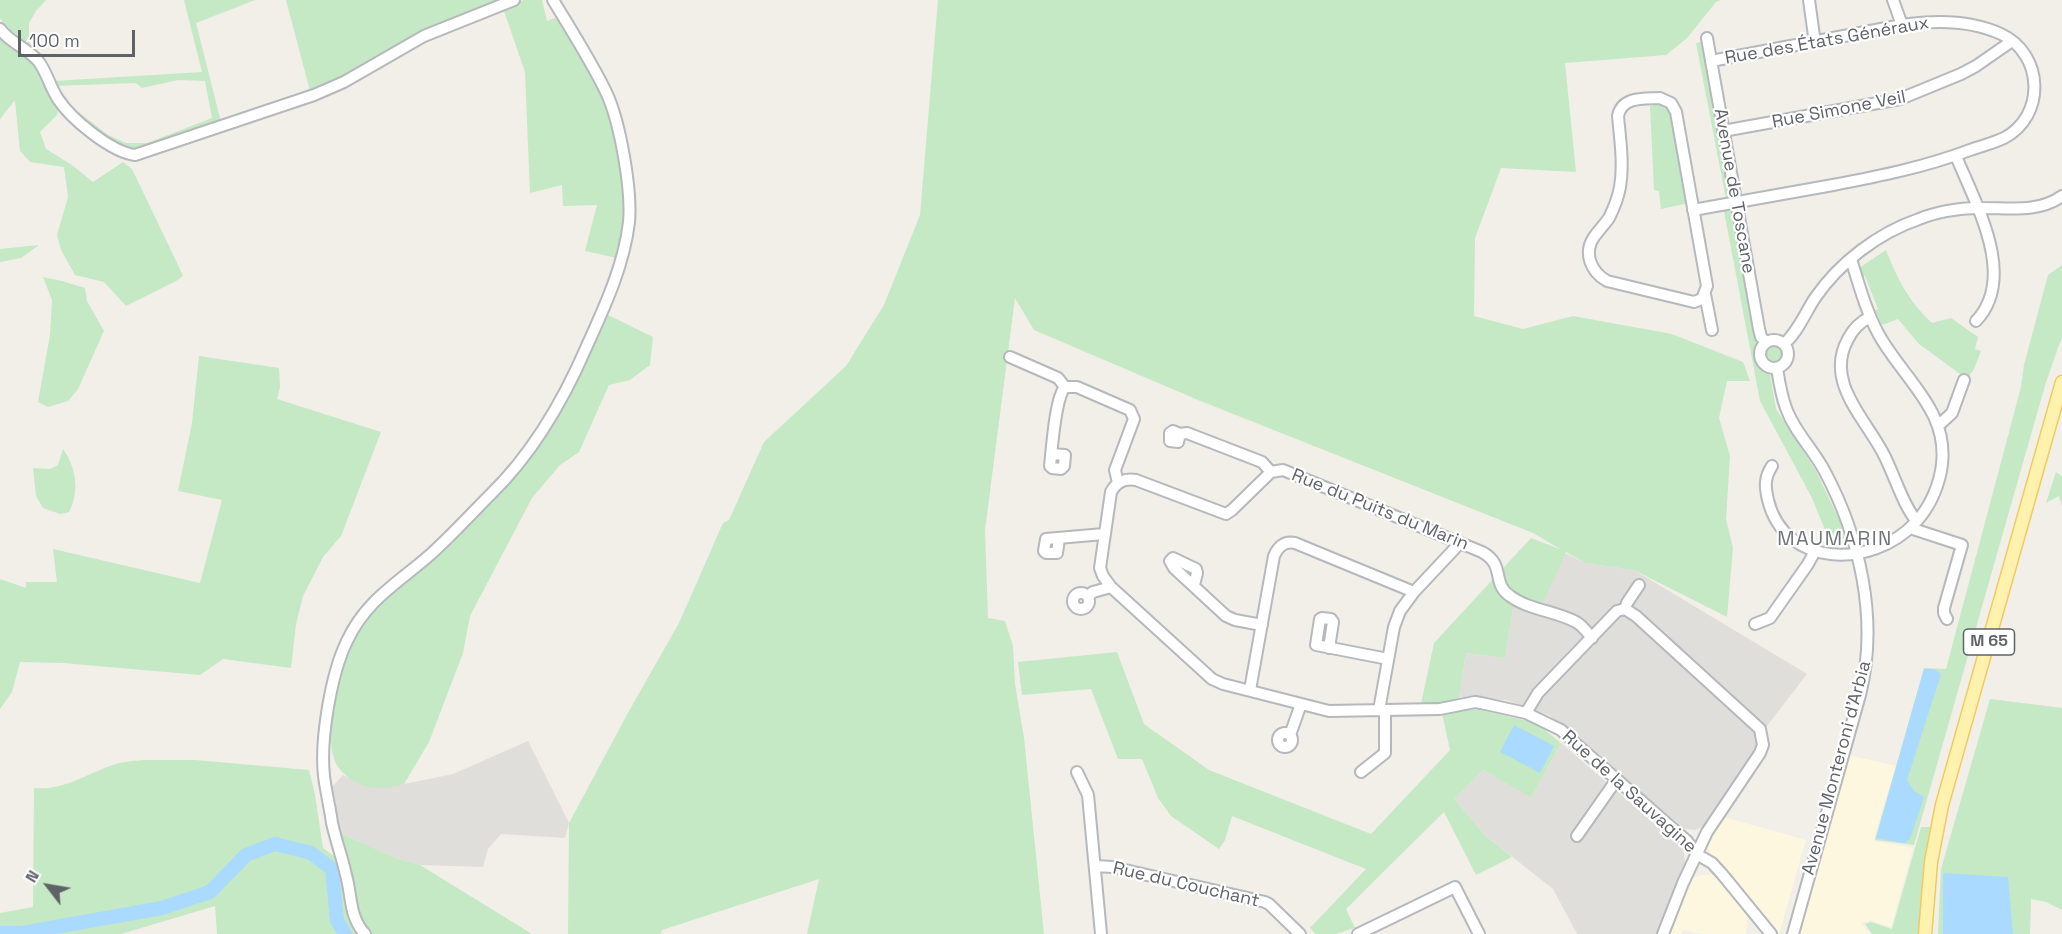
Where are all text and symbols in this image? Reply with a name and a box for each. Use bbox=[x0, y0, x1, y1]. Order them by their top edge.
street label: Rue des États Généraux bbox=[1723, 12, 1931, 70]
scale bar bbox=[21, 18, 138, 56]
text: 100 m bbox=[29, 29, 80, 52]
street label: Rue Simone Veil bbox=[1770, 86, 1908, 134]
street label: Avenue de Toscane bbox=[1709, 107, 1759, 275]
street label: Rue du Puits du Marin bbox=[1288, 465, 1472, 555]
district label: MAUMARIN bbox=[1777, 528, 1893, 552]
road number: M 65 bbox=[1964, 629, 2014, 655]
street label: Avenue Monteroni d'Arbia bbox=[1798, 658, 1876, 878]
street label: Rue de la Sauvagine bbox=[1557, 726, 1701, 858]
north arrow bbox=[18, 856, 78, 916]
street label: Rue du Couchant bbox=[1111, 858, 1261, 912]
text: N bbox=[20, 866, 44, 886]

